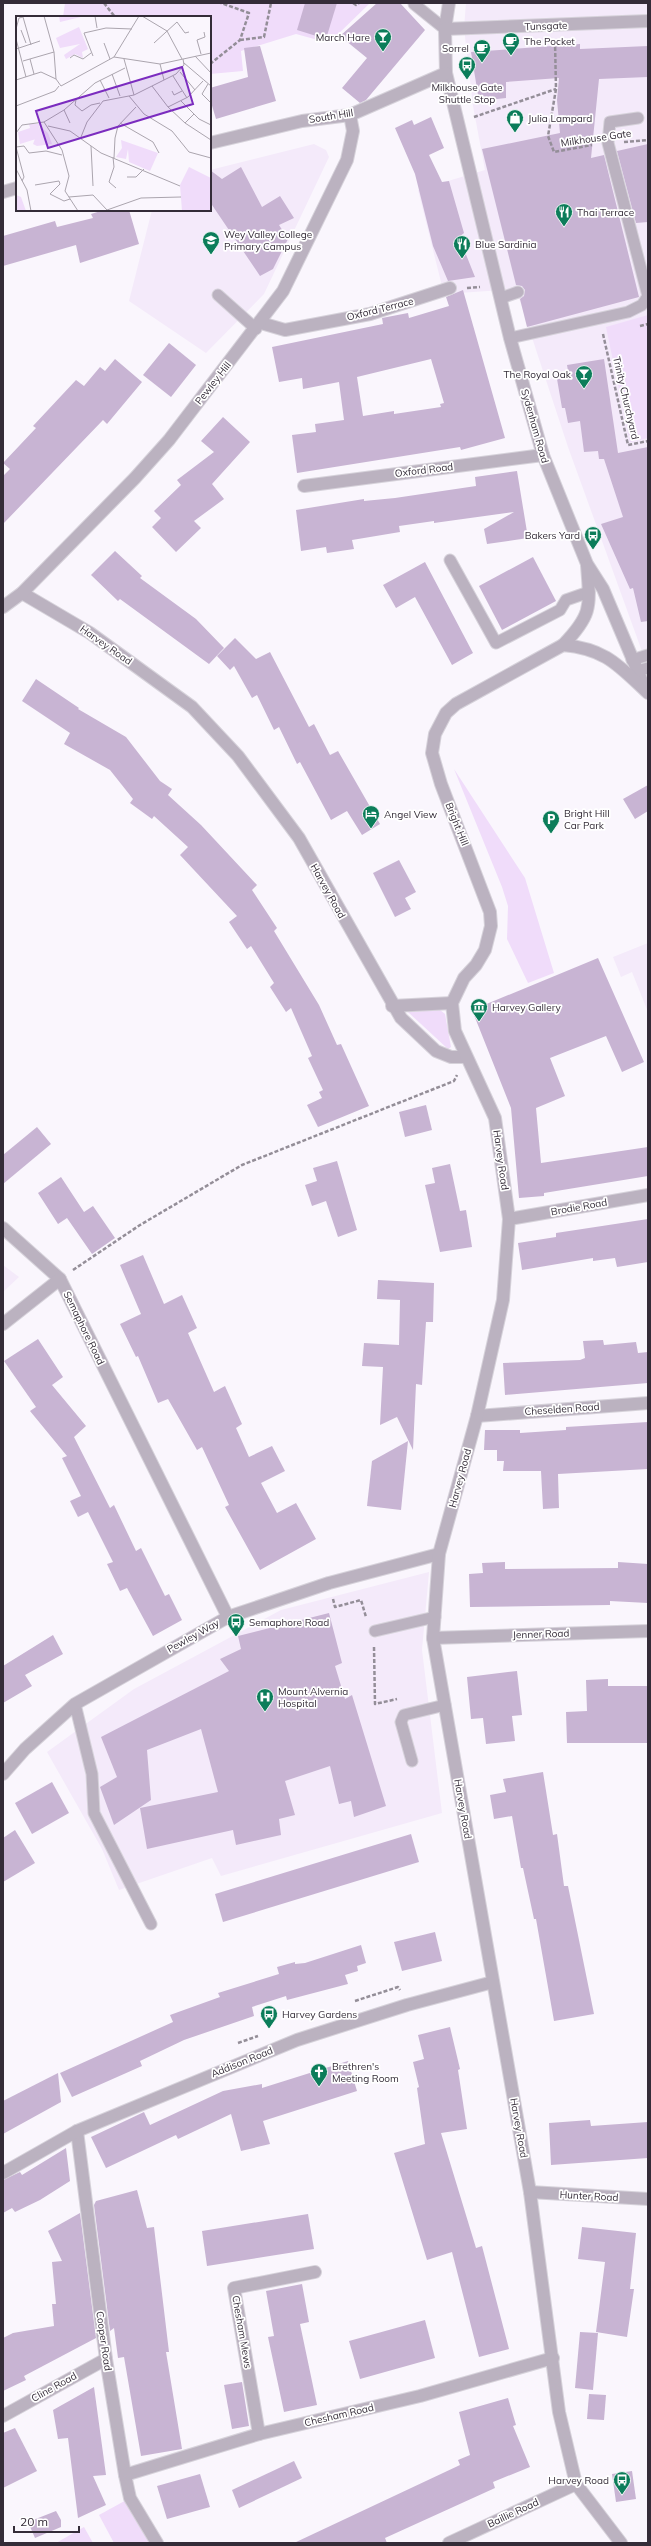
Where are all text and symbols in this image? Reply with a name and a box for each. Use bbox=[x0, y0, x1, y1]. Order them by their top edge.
inset map bbox=[16, 16, 211, 211]
street label: Tunsgate bbox=[524, 19, 568, 33]
bar icon: March Hare bbox=[373, 27, 393, 52]
place label: March Hare bbox=[316, 31, 370, 44]
cafe icon: The Pocket bbox=[501, 31, 521, 56]
place label: The Pocket bbox=[524, 35, 575, 48]
cafe icon: Sorrel bbox=[472, 38, 492, 63]
place label: Sorrel bbox=[442, 42, 469, 55]
bus stop icon: Milkhouse Gate Shuttle Stop bbox=[457, 55, 477, 80]
place label: Milkhouse Gate Shuttle Stop bbox=[431, 81, 503, 106]
street label: South Hill bbox=[308, 106, 354, 126]
shop icon: Julia Lampard bbox=[505, 108, 525, 133]
place label: Julia Lampard bbox=[528, 112, 592, 125]
street label: Milkhouse Gate bbox=[560, 127, 632, 149]
restaurant icon: Thai Terrace bbox=[554, 202, 574, 227]
place label: Thai Terrace bbox=[577, 206, 634, 219]
place label: Wey Valley College Primary Campus bbox=[224, 228, 312, 253]
school or university icon: Wey Valley College Primary Campus bbox=[201, 230, 221, 255]
restaurant icon: Blue Sardinia bbox=[452, 234, 472, 259]
place label: Blue Sardinia bbox=[475, 238, 536, 251]
street label: Oxford Terrace bbox=[345, 294, 415, 324]
street label: Trinity Churchyard bbox=[610, 355, 642, 441]
street label: Pewley Hill bbox=[192, 359, 234, 407]
bar icon: The Royal Oak bbox=[574, 364, 594, 389]
place label: The Royal Oak bbox=[504, 368, 572, 381]
street label: Sydenham Road bbox=[518, 387, 552, 465]
street label: Oxford Road bbox=[394, 460, 454, 480]
bus stop icon: Bakers Yard bbox=[583, 525, 603, 550]
place label: Bakers Yard bbox=[525, 529, 580, 542]
street label: Harvey Road bbox=[77, 622, 135, 668]
street label: Bright Hill bbox=[442, 800, 472, 848]
hotel icon: Angel View bbox=[361, 804, 381, 829]
place label: Bright Hill Car Park bbox=[564, 807, 610, 832]
place label: Angel View bbox=[384, 808, 437, 821]
parking icon: Bright Hill Car Park bbox=[541, 809, 561, 834]
street label: Harvey Road bbox=[308, 861, 348, 921]
museum icon: Harvey Gallery bbox=[469, 997, 489, 1022]
place label: Harvey Gallery bbox=[492, 1001, 562, 1014]
street label: Harvey Road bbox=[490, 1129, 512, 1191]
street label: Brodie Road bbox=[550, 1196, 608, 1218]
street label: Semaphore Road bbox=[61, 1289, 107, 1367]
street label: Cheselden Road bbox=[524, 1400, 600, 1418]
street label: Harvey Road bbox=[446, 1447, 474, 1509]
bus stop icon: Semaphore Road bbox=[226, 1612, 246, 1637]
street label: Pewley Way bbox=[165, 1616, 222, 1656]
place label: Semaphore Road bbox=[249, 1616, 329, 1629]
street label: Jenner Road bbox=[512, 1627, 570, 1641]
place label: Mount Alvernia Hospital bbox=[278, 1685, 348, 1710]
hospital icon: Mount Alvernia Hospital bbox=[255, 1687, 275, 1712]
street label: Harvey Road bbox=[451, 1778, 475, 1840]
bus stop icon: Harvey Gardens bbox=[259, 2004, 279, 2029]
place label: Harvey Gardens bbox=[282, 2008, 357, 2021]
street label: Addison Road bbox=[209, 2044, 275, 2080]
place label: Brethren's Meeting Room bbox=[332, 2060, 399, 2085]
church icon: Brethren's Meeting Room bbox=[309, 2062, 329, 2087]
street label: Harvey Road bbox=[507, 2097, 531, 2159]
street label: Hunter Road bbox=[559, 2188, 619, 2204]
street label: Chesham Mews bbox=[229, 2295, 255, 2370]
street label: Cooper Road bbox=[93, 2310, 115, 2372]
street label: Cline Road bbox=[29, 2369, 79, 2405]
street label: Chesham Road bbox=[303, 2401, 375, 2429]
bus stop icon: Harvey Road bbox=[612, 2470, 632, 2495]
place label: Harvey Road bbox=[548, 2474, 609, 2487]
street label: Baillie Road bbox=[485, 2496, 541, 2530]
scale bar bbox=[14, 2508, 79, 2534]
text: 20 m bbox=[20, 2514, 48, 2529]

